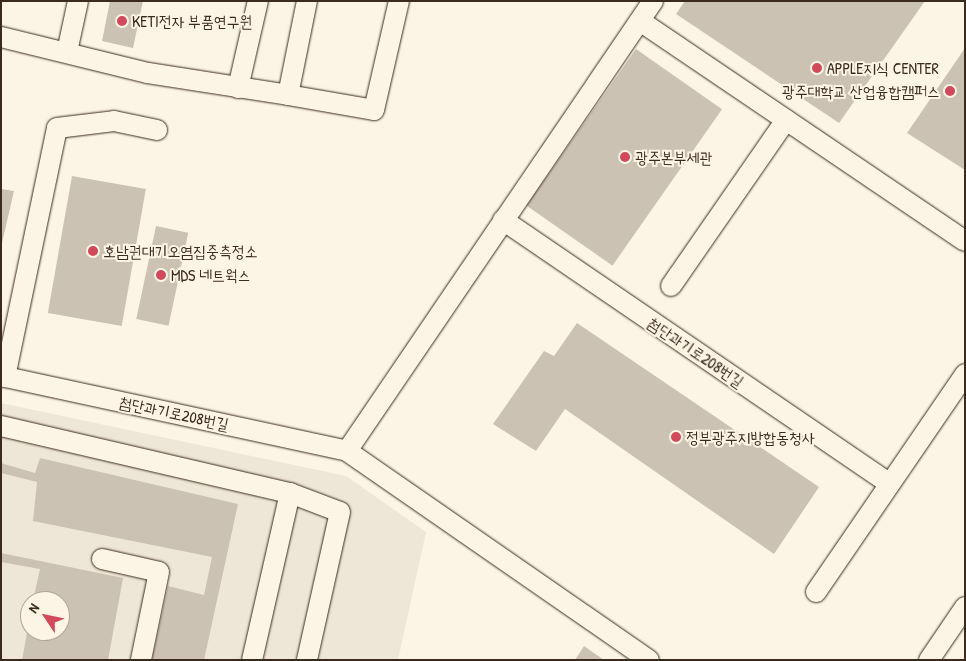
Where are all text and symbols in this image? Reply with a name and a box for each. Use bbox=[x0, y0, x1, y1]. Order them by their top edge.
place label: KETI전자 부품연구원 bbox=[132, 11, 252, 31]
marker: KETI전자 부품연구원 bbox=[116, 15, 128, 27]
place label: APPLE지식 CENTER bbox=[827, 58, 939, 78]
marker: APPLE지식 CENTER bbox=[811, 62, 823, 74]
place label: 광주대학교 산업융합캠퍼스 bbox=[782, 81, 940, 101]
marker: 광주대학교 산업융합캠퍼스 bbox=[944, 85, 956, 97]
place label: 광주본부세관 bbox=[635, 147, 712, 167]
marker: 광주본부세관 bbox=[619, 151, 631, 163]
place label: 호남권대기오염집중측정소 bbox=[103, 241, 258, 261]
marker: 호남권대기오염집중측정소 bbox=[87, 245, 99, 257]
place label: MDS 네트웍스 bbox=[171, 265, 251, 285]
marker: MDS 네트웍스 bbox=[155, 269, 167, 281]
street label: 첨단과기로208번길 bbox=[644, 313, 748, 391]
street label: 첨단과기로208번길 bbox=[117, 392, 231, 434]
place label: 정부광주지방합동청사 bbox=[686, 427, 815, 447]
marker: 정부광주지방합동청사 bbox=[670, 431, 682, 443]
north arrow bbox=[20, 591, 70, 641]
text: N bbox=[23, 599, 43, 616]

